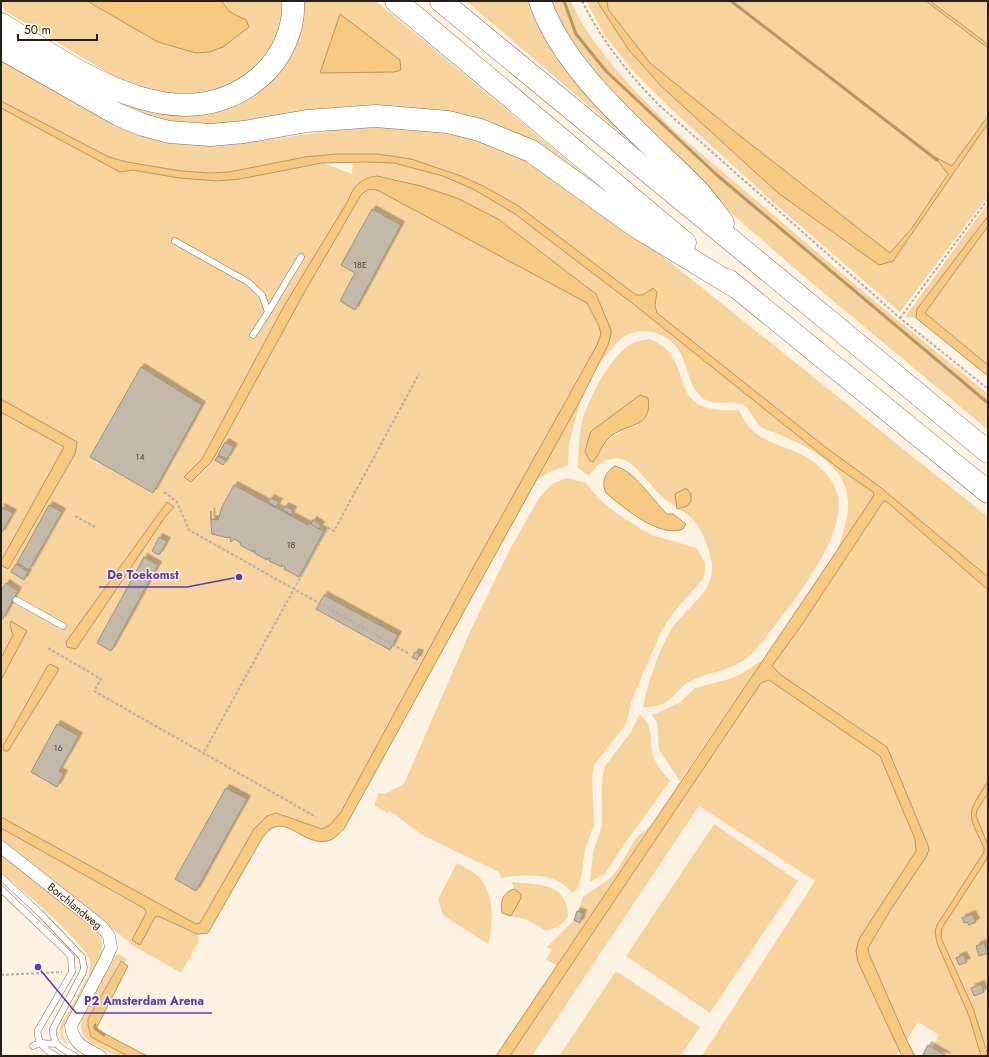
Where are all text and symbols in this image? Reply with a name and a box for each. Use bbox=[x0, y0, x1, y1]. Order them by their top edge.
scale bar bbox=[18, 16, 97, 42]
text: 50 m bbox=[24, 21, 51, 39]
house number: 18E bbox=[353, 258, 367, 271]
house number: 14 bbox=[135, 450, 145, 463]
house number: 18 bbox=[287, 538, 296, 551]
callout: De Toekomst bbox=[99, 563, 187, 587]
text: De Toekomst bbox=[107, 566, 179, 584]
house number: 16 bbox=[53, 741, 63, 754]
street label: Borchlandweg bbox=[44, 879, 106, 933]
callout: P2 Amsterdam Arena bbox=[76, 989, 212, 1013]
text: P2 Amsterdam Arena bbox=[84, 992, 204, 1010]

